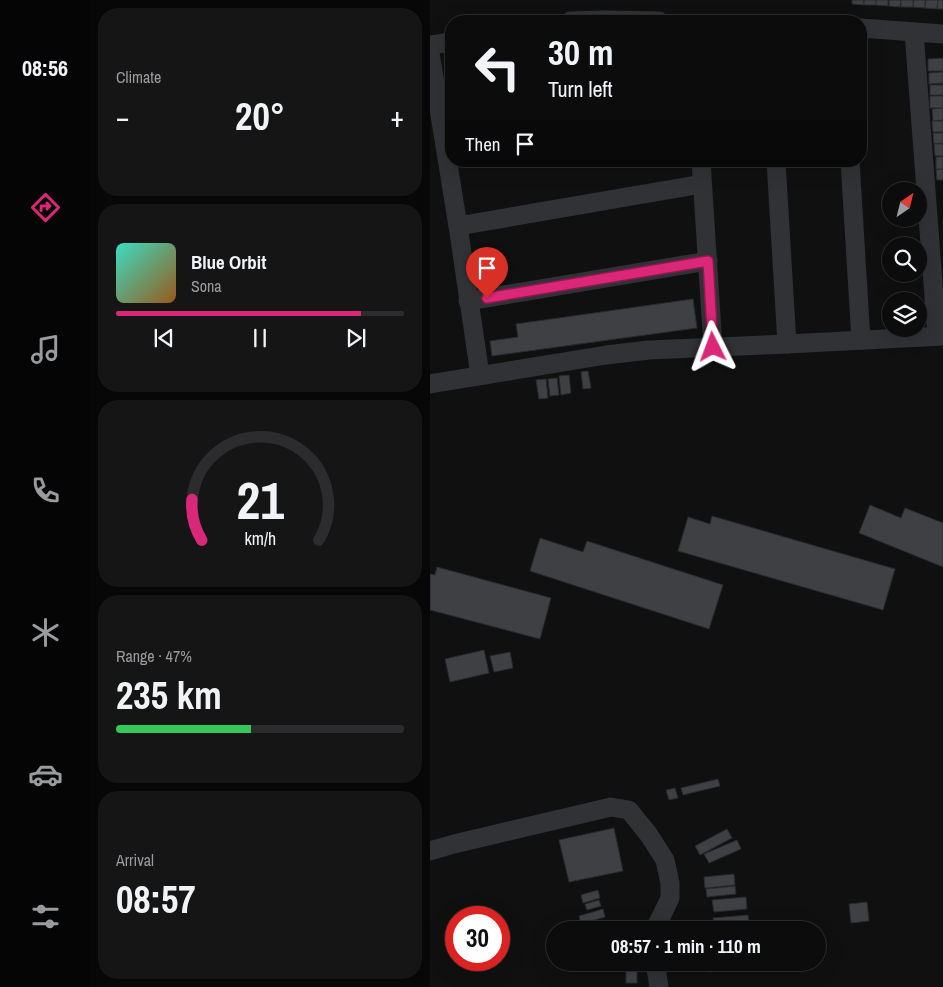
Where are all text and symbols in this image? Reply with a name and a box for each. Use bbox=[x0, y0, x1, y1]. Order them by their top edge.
text: 30 m bbox=[548, 29, 613, 76]
icon: left bbox=[465, 35, 530, 100]
text: 08:56 bbox=[22, 53, 68, 83]
text: Climate bbox=[116, 66, 161, 88]
text: Turn left bbox=[548, 74, 613, 104]
text: 20° bbox=[235, 91, 285, 142]
text: − bbox=[116, 98, 129, 136]
text: + bbox=[391, 98, 404, 136]
icon: arrive bbox=[511, 130, 539, 158]
text: Then bbox=[465, 131, 501, 157]
north arrow bbox=[882, 182, 928, 228]
map controls bbox=[882, 182, 927, 337]
icon: directions bbox=[28, 190, 63, 225]
button: search bbox=[882, 237, 927, 282]
pin bbox=[466, 247, 508, 298]
text: Blue Orbit bbox=[191, 249, 266, 275]
icon: arrive bbox=[473, 254, 501, 282]
text: Sona bbox=[191, 275, 222, 297]
button: layers bbox=[882, 292, 927, 337]
position arrow bbox=[686, 320, 738, 372]
icon: previous bbox=[150, 324, 178, 352]
icon: pause bbox=[246, 324, 274, 352]
icon: next bbox=[342, 324, 370, 352]
icon: music bbox=[28, 332, 63, 367]
text: 21 bbox=[236, 465, 284, 535]
icon: phone bbox=[28, 473, 63, 508]
text: km/h bbox=[244, 527, 276, 551]
icon: climate bbox=[28, 615, 63, 650]
text: Range · 47% bbox=[116, 645, 192, 667]
text: 235 km bbox=[116, 670, 222, 721]
icon: car bbox=[28, 757, 63, 792]
text: Arrival bbox=[116, 849, 154, 871]
text: 08:57 bbox=[116, 874, 196, 925]
icon: filters bbox=[28, 899, 63, 934]
speed limit sign: 30 bbox=[445, 906, 510, 971]
text: 08:57 · 1 min · 110 m bbox=[611, 933, 761, 959]

